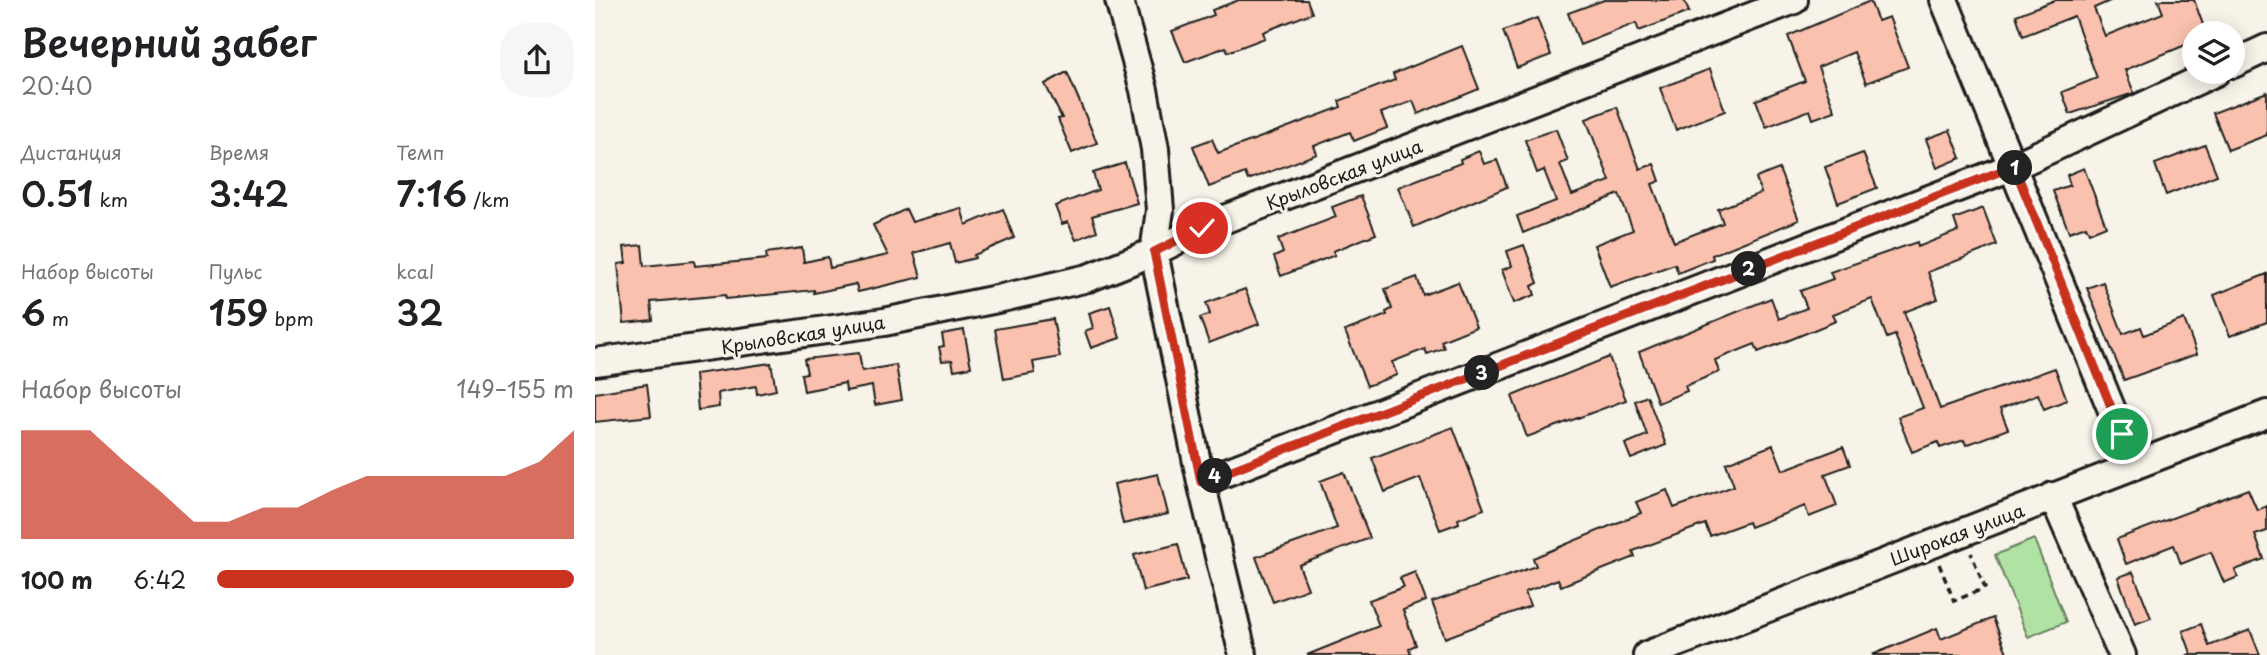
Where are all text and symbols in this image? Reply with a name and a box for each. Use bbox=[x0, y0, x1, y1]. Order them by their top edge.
text: Вечерний забег bbox=[21, 13, 317, 70]
map controls bbox=[2182, 21, 2245, 84]
button: layers bbox=[2182, 21, 2245, 84]
button: share bbox=[500, 23, 574, 97]
text: 20:40 bbox=[21, 68, 92, 103]
street label: Крыловская улица bbox=[1262, 132, 1427, 216]
text: Дистанция bbox=[21, 138, 122, 166]
text: Время bbox=[209, 138, 269, 166]
text: Темп bbox=[396, 138, 444, 166]
pin: 1 bbox=[1997, 150, 2033, 186]
text: 1 bbox=[2010, 153, 2019, 181]
text: 0.51 bbox=[21, 166, 93, 219]
text: 3:42 bbox=[209, 166, 289, 219]
text: 7:16 bbox=[396, 166, 467, 219]
text: km bbox=[93, 185, 128, 213]
text: /km bbox=[467, 185, 510, 213]
pin bbox=[1172, 198, 1232, 258]
icon: check bbox=[1183, 209, 1221, 247]
pin: 2 bbox=[1731, 252, 1767, 286]
text: 2 bbox=[1742, 254, 1755, 282]
text: Набор высоты bbox=[21, 257, 154, 285]
text: Пульс bbox=[209, 257, 262, 285]
text: kcal bbox=[396, 257, 434, 285]
text: 6 bbox=[21, 285, 46, 338]
text: 159 bbox=[209, 285, 268, 338]
text: 32 bbox=[396, 285, 443, 338]
text: m bbox=[46, 304, 69, 332]
text: bpm bbox=[268, 304, 314, 332]
street label: Крыловская улица bbox=[719, 308, 887, 360]
pin: 3 bbox=[1465, 356, 1499, 390]
text: 3 bbox=[1475, 358, 1488, 386]
text: Набор высоты bbox=[21, 371, 182, 406]
text: 149–155 m bbox=[456, 371, 574, 406]
pin bbox=[2092, 404, 2152, 464]
icon: arrive bbox=[2103, 415, 2141, 453]
pin: 4 bbox=[1197, 458, 1233, 494]
text: 4 bbox=[1208, 461, 1221, 489]
street label: Широкая улица bbox=[1886, 496, 2029, 572]
text: 100 m bbox=[21, 562, 93, 597]
text: 6:42 bbox=[133, 562, 186, 597]

